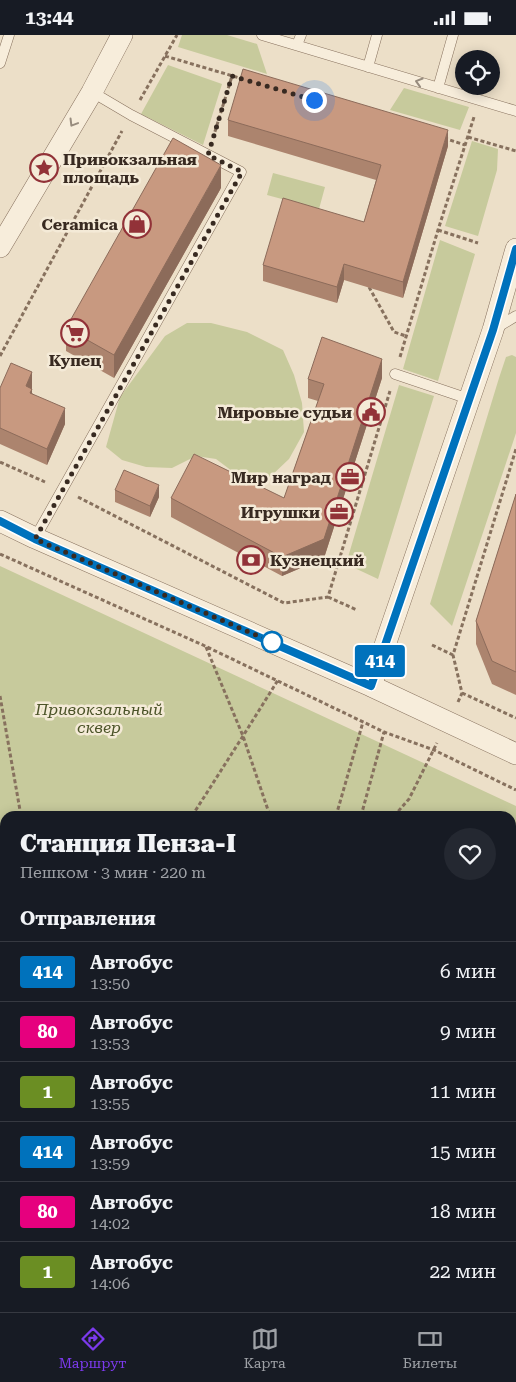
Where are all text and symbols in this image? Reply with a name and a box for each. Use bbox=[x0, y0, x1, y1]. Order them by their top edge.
text: 13:44 bbox=[25, 6, 74, 29]
map controls bbox=[455, 50, 500, 95]
button: locate bbox=[455, 50, 500, 95]
one-way arrow bbox=[415, 78, 424, 88]
your location bbox=[302, 88, 327, 113]
one-way arrow bbox=[69, 118, 79, 127]
place label: Привокзальная площадь bbox=[63, 150, 197, 187]
place icon: Привокзальная площадь bbox=[29, 153, 59, 183]
shop icon: Ceramica bbox=[122, 209, 152, 239]
place label: Ceramica bbox=[41, 215, 119, 234]
supermarket icon: Купец bbox=[60, 318, 90, 348]
place label: Купец bbox=[49, 351, 101, 370]
public building icon: Мировые судьи bbox=[356, 397, 386, 427]
place label: Мировые судьи bbox=[217, 403, 352, 422]
office icon: Мир наград bbox=[335, 462, 365, 492]
place label: Мир наград bbox=[231, 468, 331, 487]
office icon: Игрушки bbox=[324, 497, 354, 527]
place label: Игрушки bbox=[241, 503, 320, 522]
bank icon: Кузнецкий bbox=[236, 545, 266, 575]
place label: Кузнецкий bbox=[270, 551, 364, 570]
unlabelled marker bbox=[261, 631, 283, 653]
line badge: 414 bbox=[351, 645, 409, 677]
text: 414 bbox=[365, 650, 395, 671]
park label: Привокзальный сквер bbox=[34, 700, 163, 737]
button: heart bbox=[444, 828, 496, 880]
text: Станция Пенза-I bbox=[20, 830, 236, 858]
text: Пешком · 3 мин · 220 m bbox=[20, 863, 206, 882]
text: Отправления bbox=[20, 907, 156, 930]
text: Автобус bbox=[90, 951, 173, 974]
text: 6 мин bbox=[440, 960, 496, 983]
text: 414 bbox=[32, 961, 63, 982]
text: 13:50 bbox=[90, 974, 130, 993]
text: Автобус bbox=[90, 1011, 173, 1034]
text: 9 мин bbox=[440, 1020, 496, 1043]
text: 80 bbox=[37, 1021, 58, 1042]
text: 13:53 bbox=[90, 1034, 130, 1053]
text: Автобус bbox=[90, 1071, 173, 1094]
text: 11 мин bbox=[429, 1080, 496, 1103]
text: 1 bbox=[42, 1081, 53, 1102]
text: 13:55 bbox=[90, 1094, 130, 1113]
text: Автобус bbox=[90, 1131, 173, 1154]
text: 15 мин bbox=[429, 1140, 496, 1163]
text: 414 bbox=[32, 1141, 63, 1162]
text: 13:59 bbox=[90, 1154, 130, 1173]
text: Автобус bbox=[90, 1191, 173, 1214]
text: 18 мин bbox=[429, 1200, 496, 1223]
text: 80 bbox=[37, 1201, 58, 1222]
text: 14:02 bbox=[90, 1214, 130, 1233]
text: Автобус bbox=[90, 1251, 173, 1274]
text: 22 мин bbox=[429, 1260, 496, 1283]
text: 1 bbox=[42, 1261, 53, 1282]
text: 14:06 bbox=[90, 1274, 130, 1293]
tab: Маршрут bbox=[59, 1325, 126, 1371]
tab: Карта bbox=[244, 1325, 286, 1371]
tab: Билеты bbox=[403, 1325, 457, 1371]

